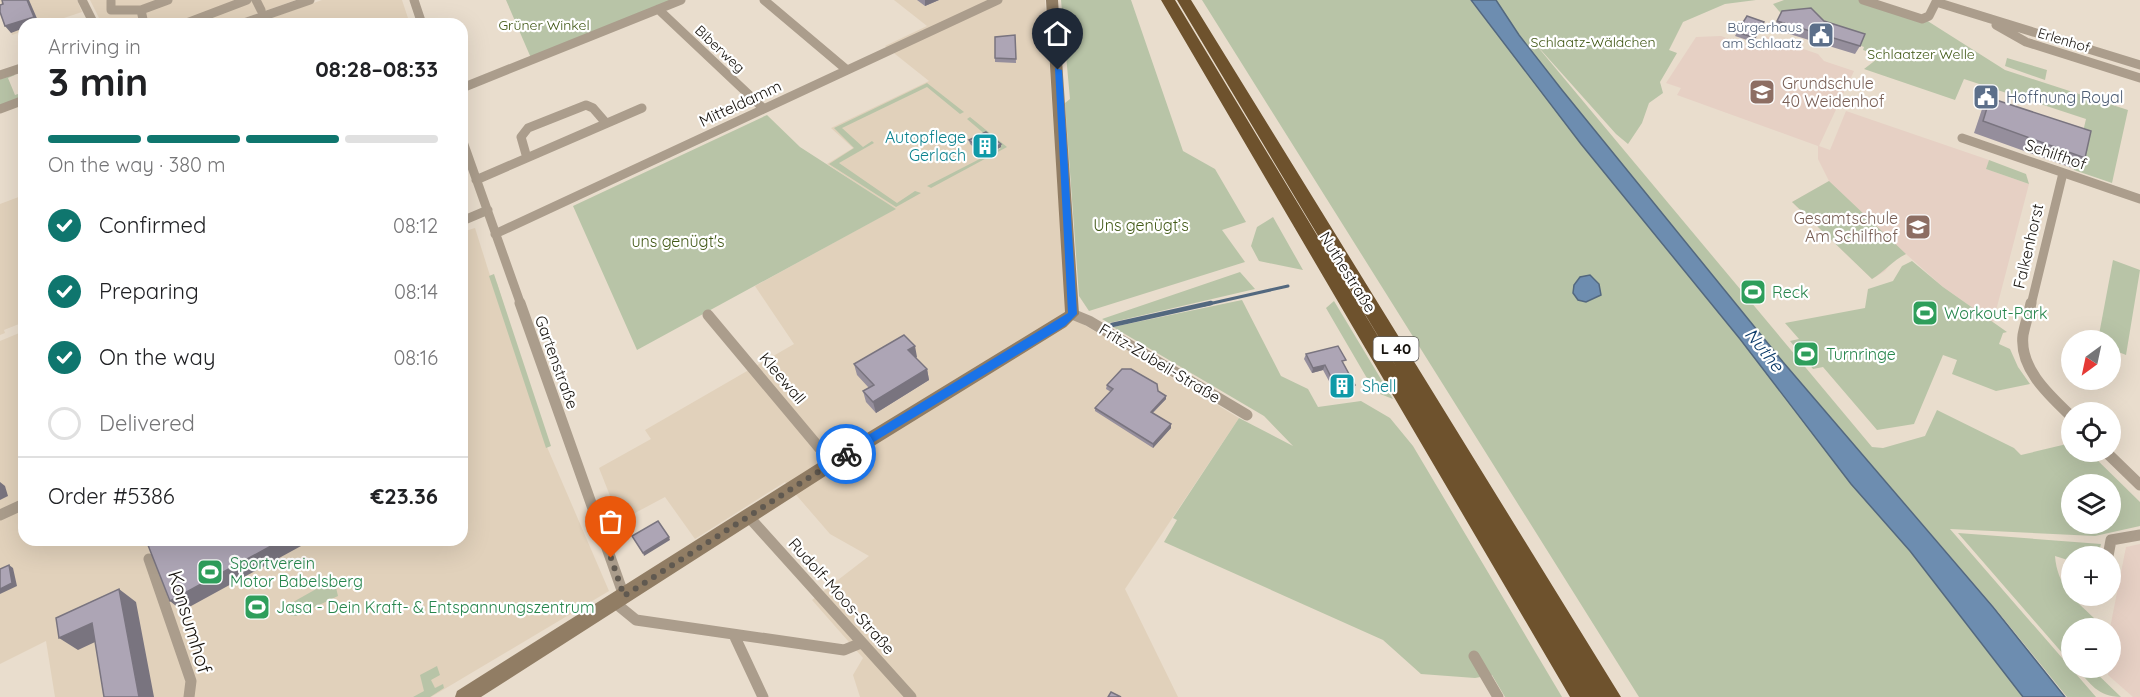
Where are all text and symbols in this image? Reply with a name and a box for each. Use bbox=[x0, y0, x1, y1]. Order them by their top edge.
pin bbox=[1032, 8, 1083, 70]
park label: Grüner Winkel bbox=[498, 16, 590, 34]
icon: home bbox=[1041, 17, 1074, 50]
place label: Bürgerhaus am Schlaatz bbox=[1722, 18, 1802, 52]
public building icon: Bürgerhaus am Schlaatz bbox=[1806, 20, 1836, 50]
street label: Biberweg bbox=[691, 21, 749, 77]
street label: Erlenhof bbox=[2036, 24, 2092, 56]
park label: Schlaatz-Wäldchen bbox=[1531, 33, 1655, 51]
text: Arriving in bbox=[48, 34, 141, 59]
park label: Schlaatzer Welle bbox=[1867, 45, 1975, 63]
text: 08:28–08:33 bbox=[315, 55, 438, 83]
text: 3 min bbox=[48, 57, 148, 106]
place label: Grundschule 40 Weidenhof bbox=[1782, 73, 1885, 111]
street label: Mitteldamm bbox=[696, 75, 784, 131]
school or university icon: Grundschule 40 Weidenhof bbox=[1747, 77, 1777, 107]
public building icon: Hoffnung Royal bbox=[1971, 82, 2001, 112]
place label: Hoffnung Royal bbox=[2006, 87, 2123, 107]
place label: Autopflege Gerlach bbox=[885, 127, 966, 165]
building icon: Autopflege Gerlach bbox=[970, 131, 1000, 161]
street label: Schilfhof bbox=[2023, 134, 2090, 174]
text: On the way · 380 m bbox=[48, 152, 226, 177]
street label: Falkenhorst bbox=[2009, 202, 2047, 290]
place label: Gesamtschule Am Schilfhof bbox=[1794, 208, 1898, 246]
icon: check bbox=[48, 209, 81, 242]
text: Confirmed bbox=[99, 211, 206, 239]
school or university icon: Gesamtschule Am Schilfhof bbox=[1903, 212, 1933, 242]
text: 08:12 bbox=[393, 213, 438, 238]
park label: Uns genügt’s bbox=[1093, 215, 1189, 235]
street label: Nuthestraße bbox=[1315, 228, 1381, 316]
park label: uns genügt's bbox=[631, 231, 725, 251]
icon: check bbox=[48, 275, 81, 308]
text: Preparing bbox=[99, 277, 199, 305]
sports icon: Reck bbox=[1738, 277, 1768, 307]
text: 08:14 bbox=[394, 279, 438, 304]
place label: Reck bbox=[1772, 282, 1809, 302]
sports icon: Workout-Park bbox=[1910, 298, 1940, 328]
place label: Workout-Park bbox=[1944, 303, 2048, 323]
street label: Gartenstraße bbox=[531, 312, 583, 412]
street label: Fritz-Zubeil-Straße bbox=[1096, 319, 1224, 407]
water label: Nuthe bbox=[1740, 323, 1790, 377]
north arrow bbox=[2061, 330, 2121, 390]
map controls bbox=[2061, 330, 2121, 678]
road number: L 40 bbox=[1374, 337, 1418, 361]
sports icon: Turnringe bbox=[1791, 339, 1821, 369]
icon: check bbox=[48, 341, 81, 374]
text: On the way bbox=[99, 343, 215, 371]
place label: Turnringe bbox=[1826, 344, 1896, 364]
text: 08:16 bbox=[393, 345, 438, 370]
street label: Kleewall bbox=[756, 348, 810, 408]
building icon: Shell bbox=[1327, 371, 1357, 401]
place label: Shell bbox=[1362, 376, 1396, 396]
button: locate bbox=[2061, 402, 2121, 462]
text: Delivered bbox=[99, 409, 195, 437]
courier bbox=[816, 424, 876, 484]
icon: bike bbox=[830, 438, 863, 471]
button: layers bbox=[2061, 474, 2121, 534]
text: Order #5386 bbox=[48, 482, 175, 510]
text: €23.36 bbox=[370, 482, 438, 510]
pin bbox=[585, 496, 636, 558]
icon: bag bbox=[594, 505, 627, 538]
street label: Rudolf-Moos-Straße bbox=[784, 534, 900, 658]
button: + bbox=[2061, 546, 2121, 606]
place label: Sportverein Motor Babelsberg bbox=[230, 553, 363, 591]
sports icon: Sportverein Motor Babelsberg bbox=[195, 557, 225, 587]
street label: Konsumhof bbox=[163, 567, 218, 676]
sports icon: Jasa - Dein Kraft- & Entspannungszentrum bbox=[242, 592, 272, 622]
place label: Jasa - Dein Kraft- & Entspannungszentrum bbox=[276, 597, 595, 617]
button: − bbox=[2061, 618, 2121, 678]

